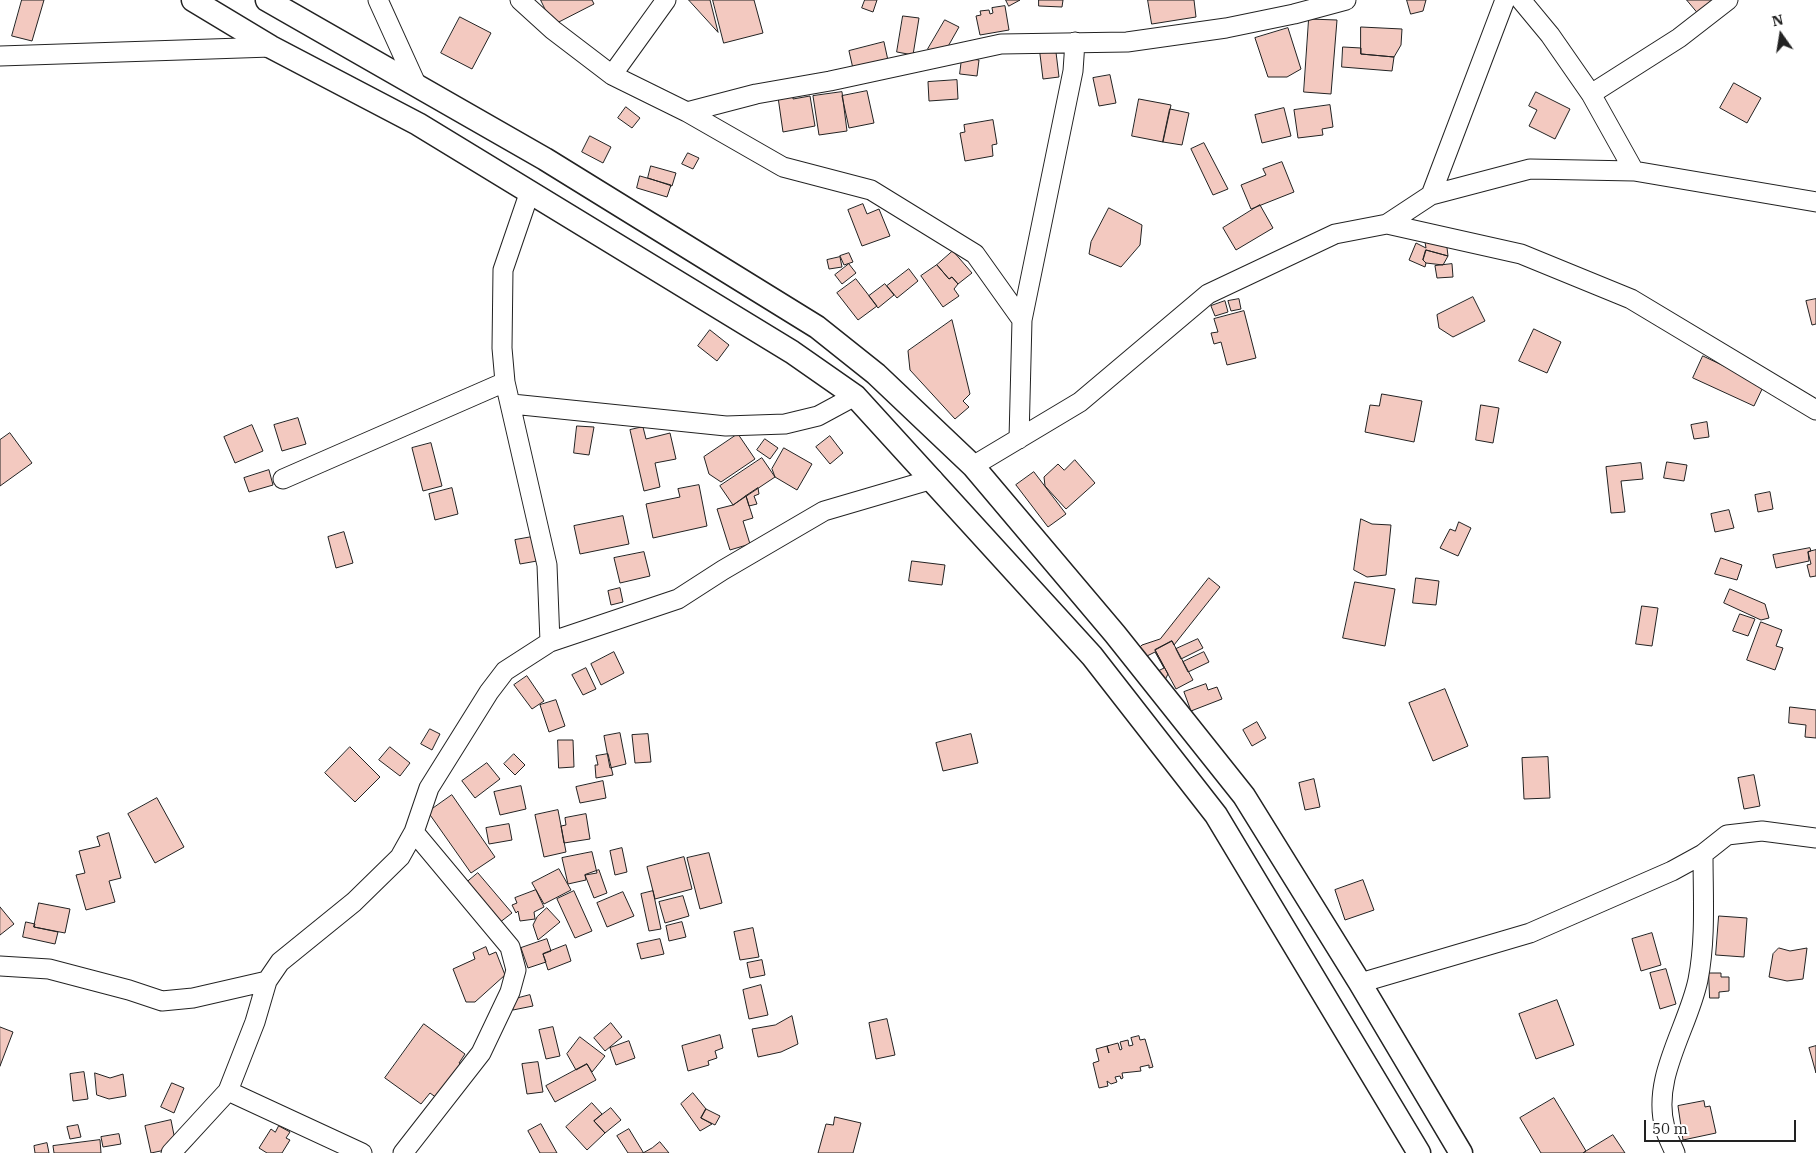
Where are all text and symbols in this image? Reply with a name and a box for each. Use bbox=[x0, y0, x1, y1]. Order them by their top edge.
north arrow bbox=[1756, 10, 1806, 60]
text: N bbox=[1770, 10, 1785, 30]
scale bar bbox=[1646, 1110, 1798, 1142]
text: 50 m bbox=[1652, 1119, 1688, 1138]

